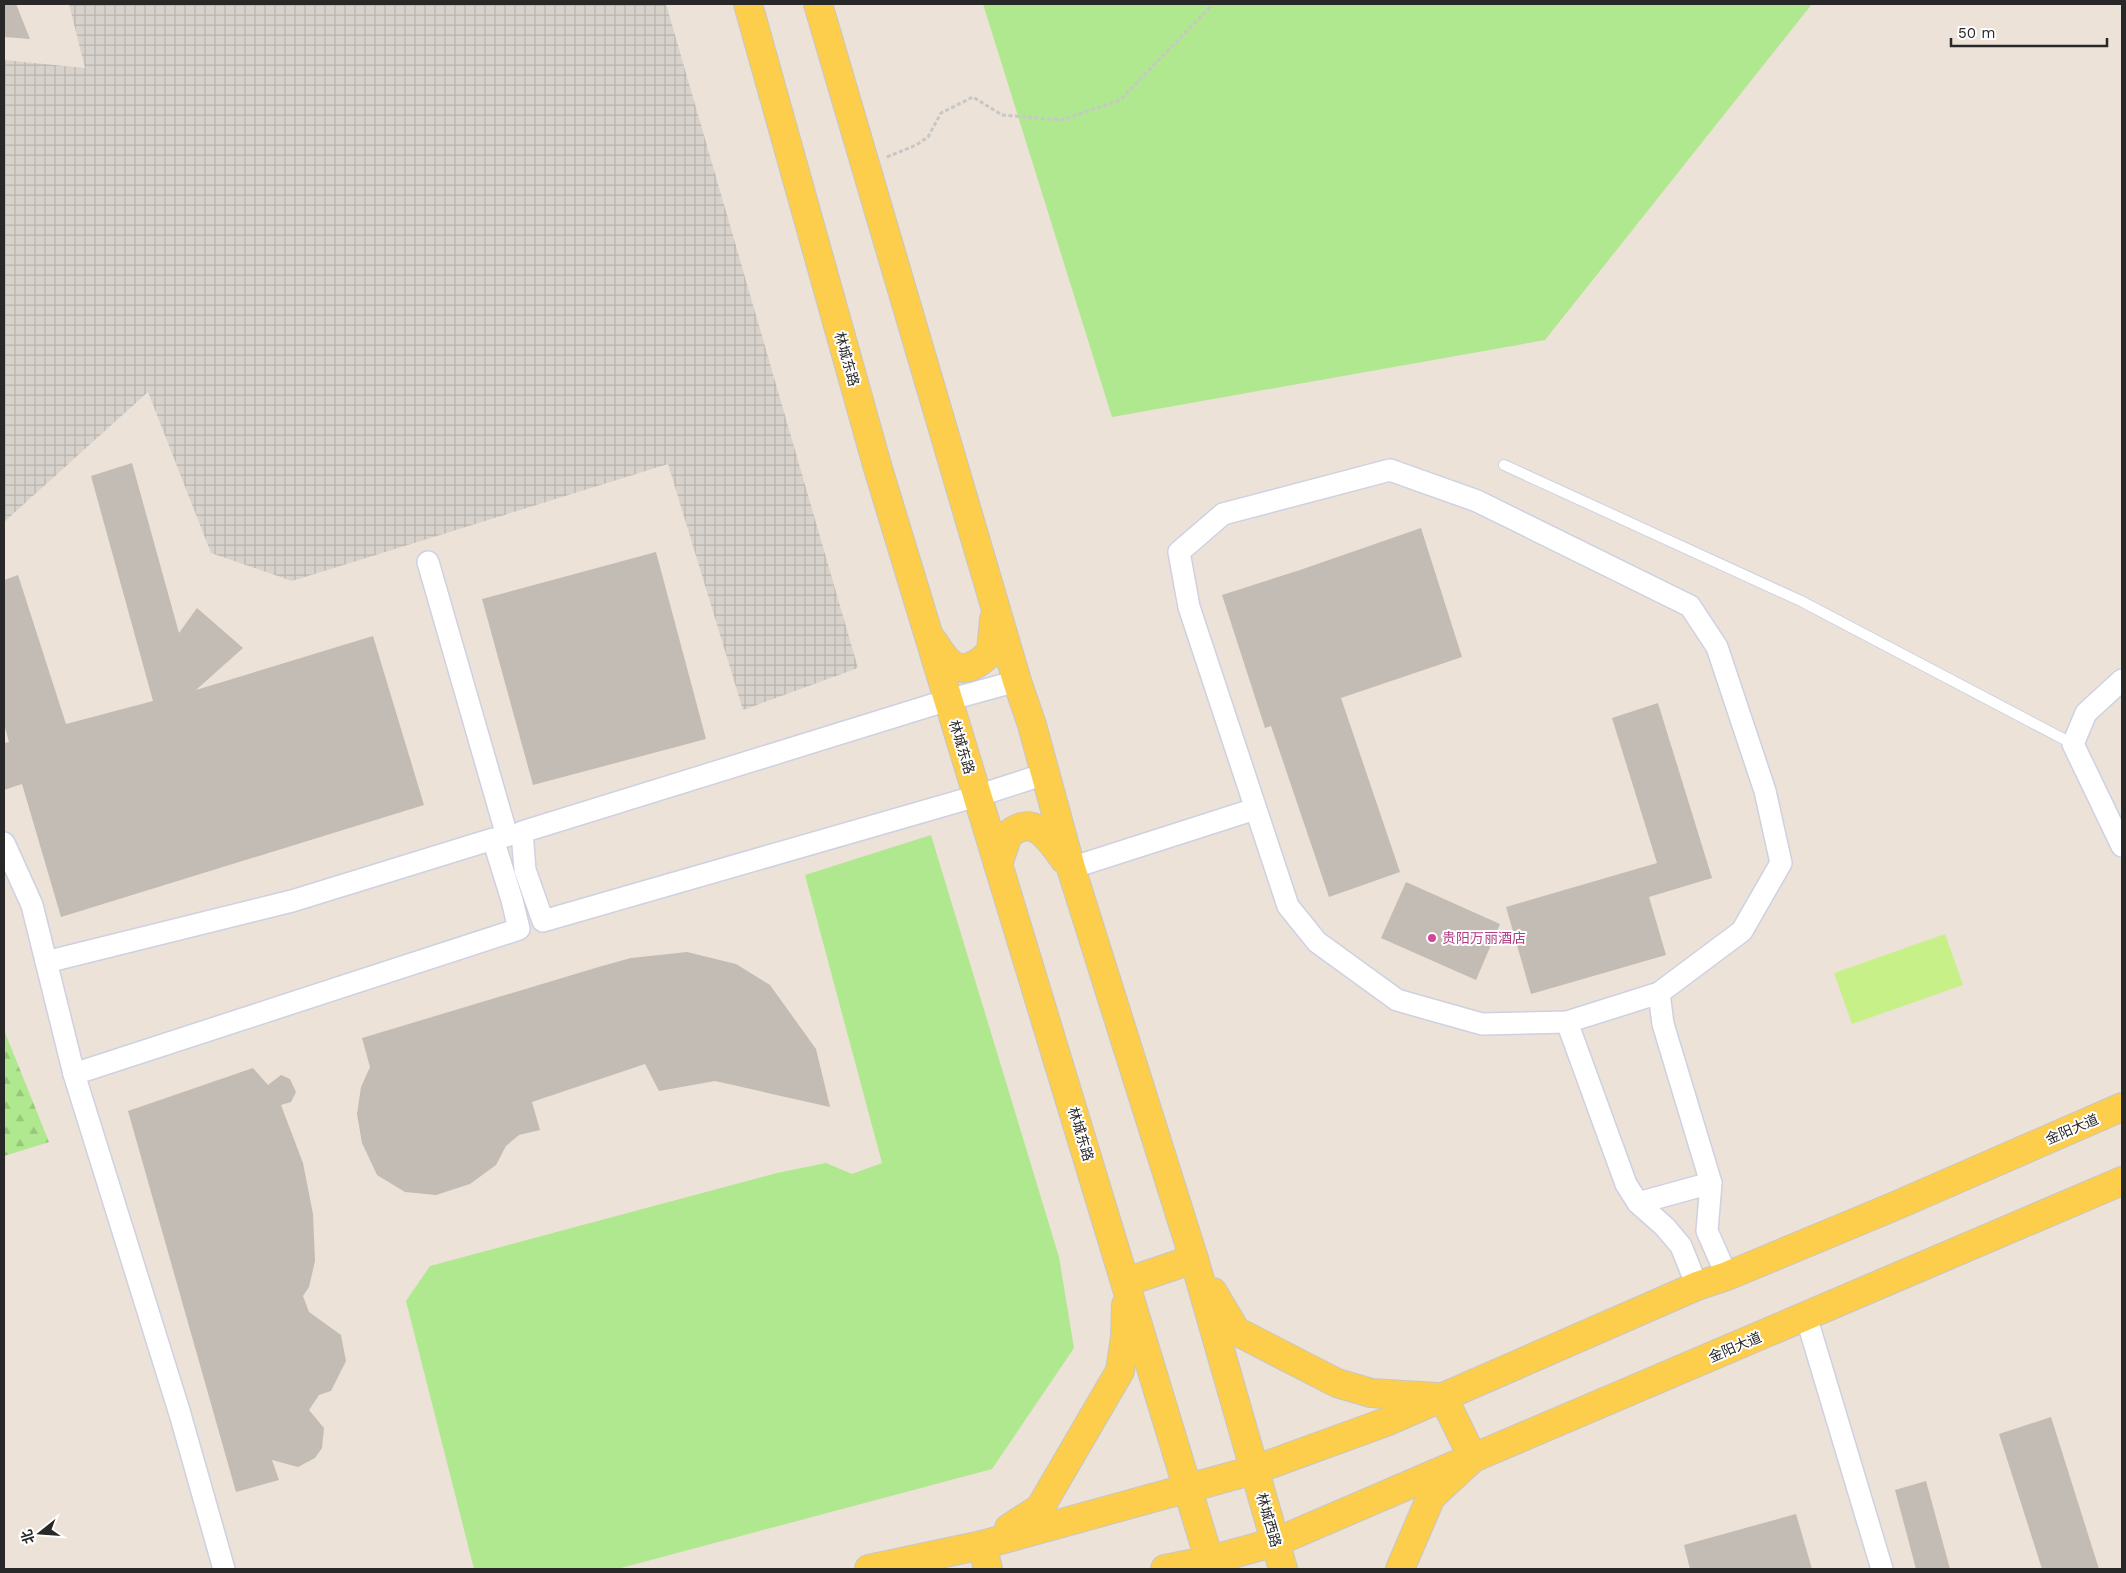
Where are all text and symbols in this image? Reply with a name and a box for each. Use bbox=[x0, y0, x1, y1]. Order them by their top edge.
scale bar bbox=[1951, 15, 2107, 47]
text: 50 m bbox=[1958, 24, 1995, 42]
street label: 林城东路 bbox=[832, 330, 862, 388]
street label: 林城东路 bbox=[946, 718, 978, 776]
place label: 贵阳万丽酒店 bbox=[1442, 930, 1526, 946]
marker: 贵阳万丽酒店 bbox=[1426, 932, 1438, 944]
street label: 林城东路 bbox=[1065, 1105, 1097, 1163]
street label: 金阳大道 bbox=[2043, 1111, 2101, 1147]
street label: 金阳大道 bbox=[1706, 1329, 1764, 1365]
street label: 林城西路 bbox=[1254, 1491, 1284, 1549]
north arrow bbox=[15, 1508, 65, 1558]
text: 北 bbox=[18, 1528, 37, 1546]

